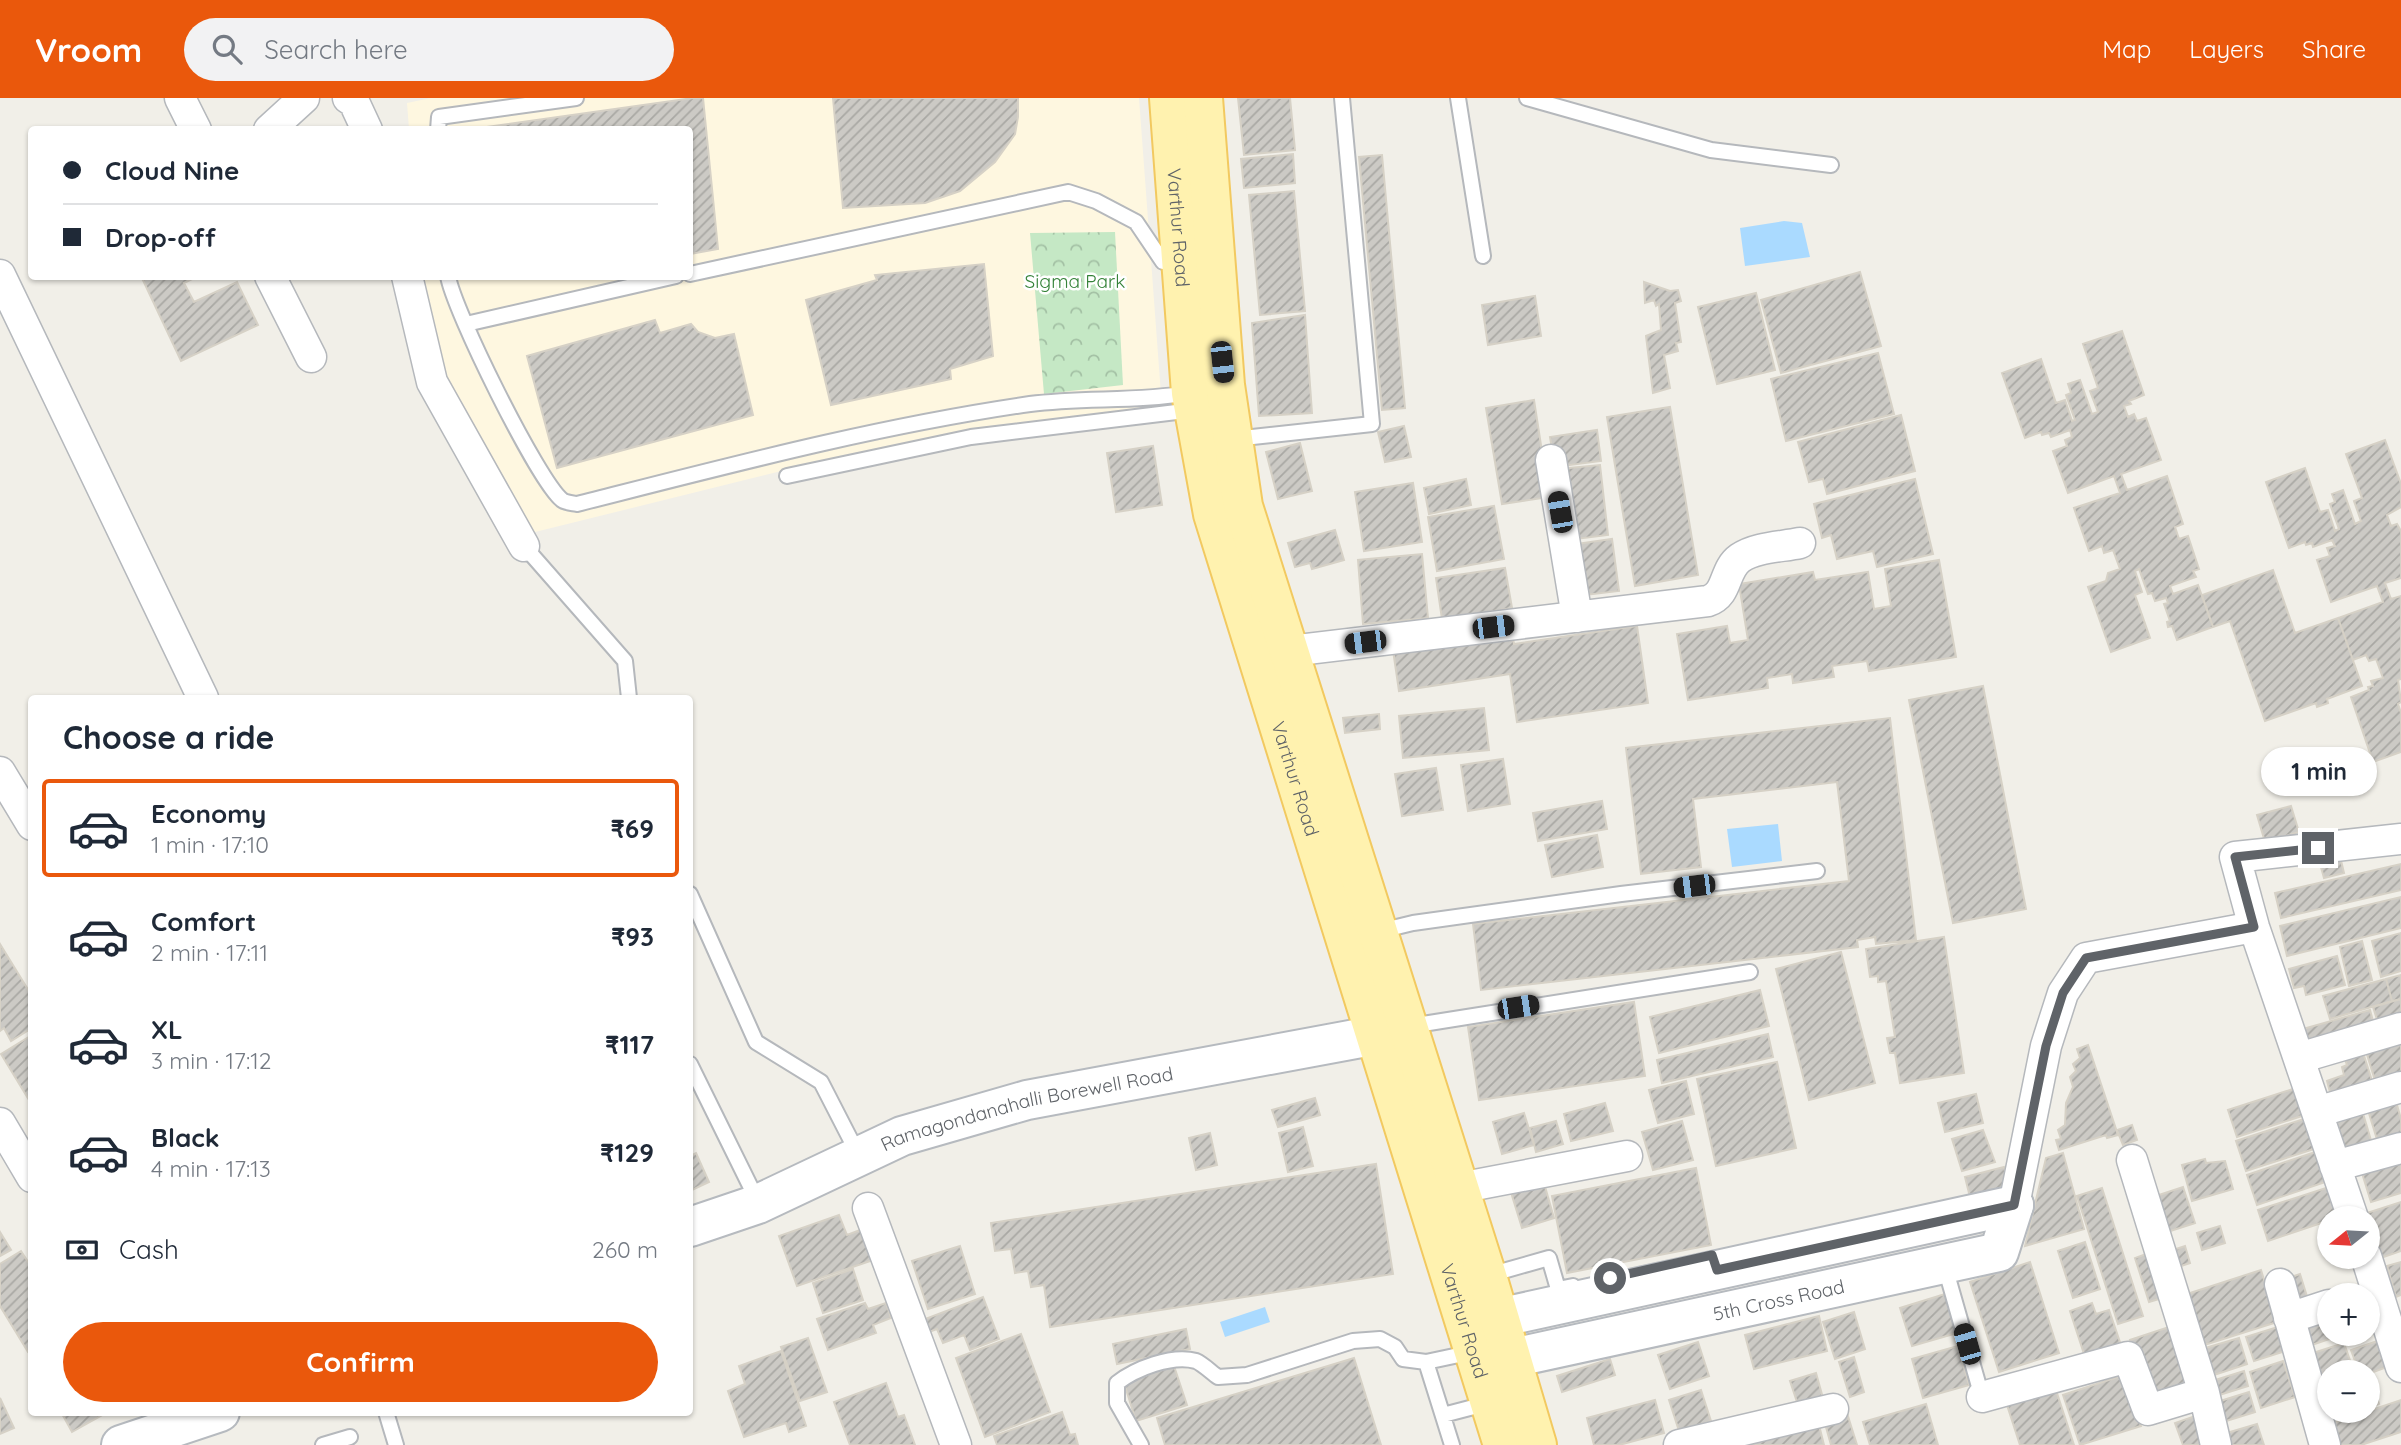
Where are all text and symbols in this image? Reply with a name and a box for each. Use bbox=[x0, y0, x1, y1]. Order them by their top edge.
search box bbox=[184, 18, 674, 81]
text: Vroom bbox=[35, 29, 142, 70]
icon: search bbox=[208, 30, 246, 68]
text: Search here bbox=[264, 33, 408, 66]
text: Map bbox=[2102, 34, 2151, 64]
text: Layers bbox=[2189, 34, 2264, 64]
text: Share bbox=[2302, 34, 2366, 64]
text: Cloud Nine bbox=[105, 154, 239, 187]
street label: Varthur Road bbox=[1162, 167, 1195, 288]
text: Drop-off bbox=[105, 221, 216, 254]
park label: Sigma Park bbox=[1025, 269, 1125, 293]
car bbox=[1210, 340, 1235, 384]
car bbox=[1547, 489, 1574, 535]
car bbox=[1471, 614, 1516, 640]
car bbox=[1343, 629, 1388, 655]
text: Choose a ride bbox=[63, 717, 275, 757]
street label: Varthur Road bbox=[1266, 718, 1325, 839]
callout: 1 min bbox=[2260, 746, 2376, 796]
text: 1 min bbox=[2291, 757, 2347, 786]
icon: car bbox=[67, 797, 130, 860]
text: Economy bbox=[151, 797, 266, 830]
text: ₹69 bbox=[610, 812, 654, 845]
text: 1 min · 17:10 bbox=[151, 830, 269, 859]
route end bbox=[2302, 832, 2334, 864]
car bbox=[1672, 873, 1717, 899]
icon: car bbox=[67, 905, 130, 968]
text: Comfort bbox=[151, 905, 256, 938]
text: ₹93 bbox=[611, 920, 654, 953]
text: 2 min · 17:11 bbox=[151, 938, 268, 967]
car bbox=[1496, 993, 1541, 1021]
icon: car bbox=[67, 1013, 130, 1076]
text: XL bbox=[151, 1013, 183, 1046]
text: ₹117 bbox=[605, 1028, 654, 1061]
text: 3 min · 17:12 bbox=[151, 1046, 271, 1075]
street label: Ramagondanahalli Borewell Road bbox=[877, 1061, 1175, 1156]
icon: car bbox=[67, 1121, 130, 1184]
text: Black bbox=[151, 1121, 220, 1154]
text: ₹129 bbox=[600, 1136, 654, 1169]
text: 4 min · 17:13 bbox=[151, 1154, 271, 1183]
north arrow bbox=[2317, 1206, 2380, 1269]
map controls bbox=[2317, 1206, 2380, 1423]
icon: cash bbox=[63, 1231, 101, 1269]
text: Cash bbox=[119, 1233, 179, 1266]
text: 260 m bbox=[592, 1235, 658, 1264]
street label: Varthur Road bbox=[1435, 1261, 1494, 1381]
route start bbox=[1594, 1262, 1626, 1294]
street label: 5th Cross Road bbox=[1711, 1274, 1847, 1326]
button: + bbox=[2317, 1283, 2380, 1346]
car bbox=[1952, 1321, 1983, 1367]
button: Confirm bbox=[63, 1322, 658, 1402]
button: − bbox=[2317, 1360, 2380, 1423]

